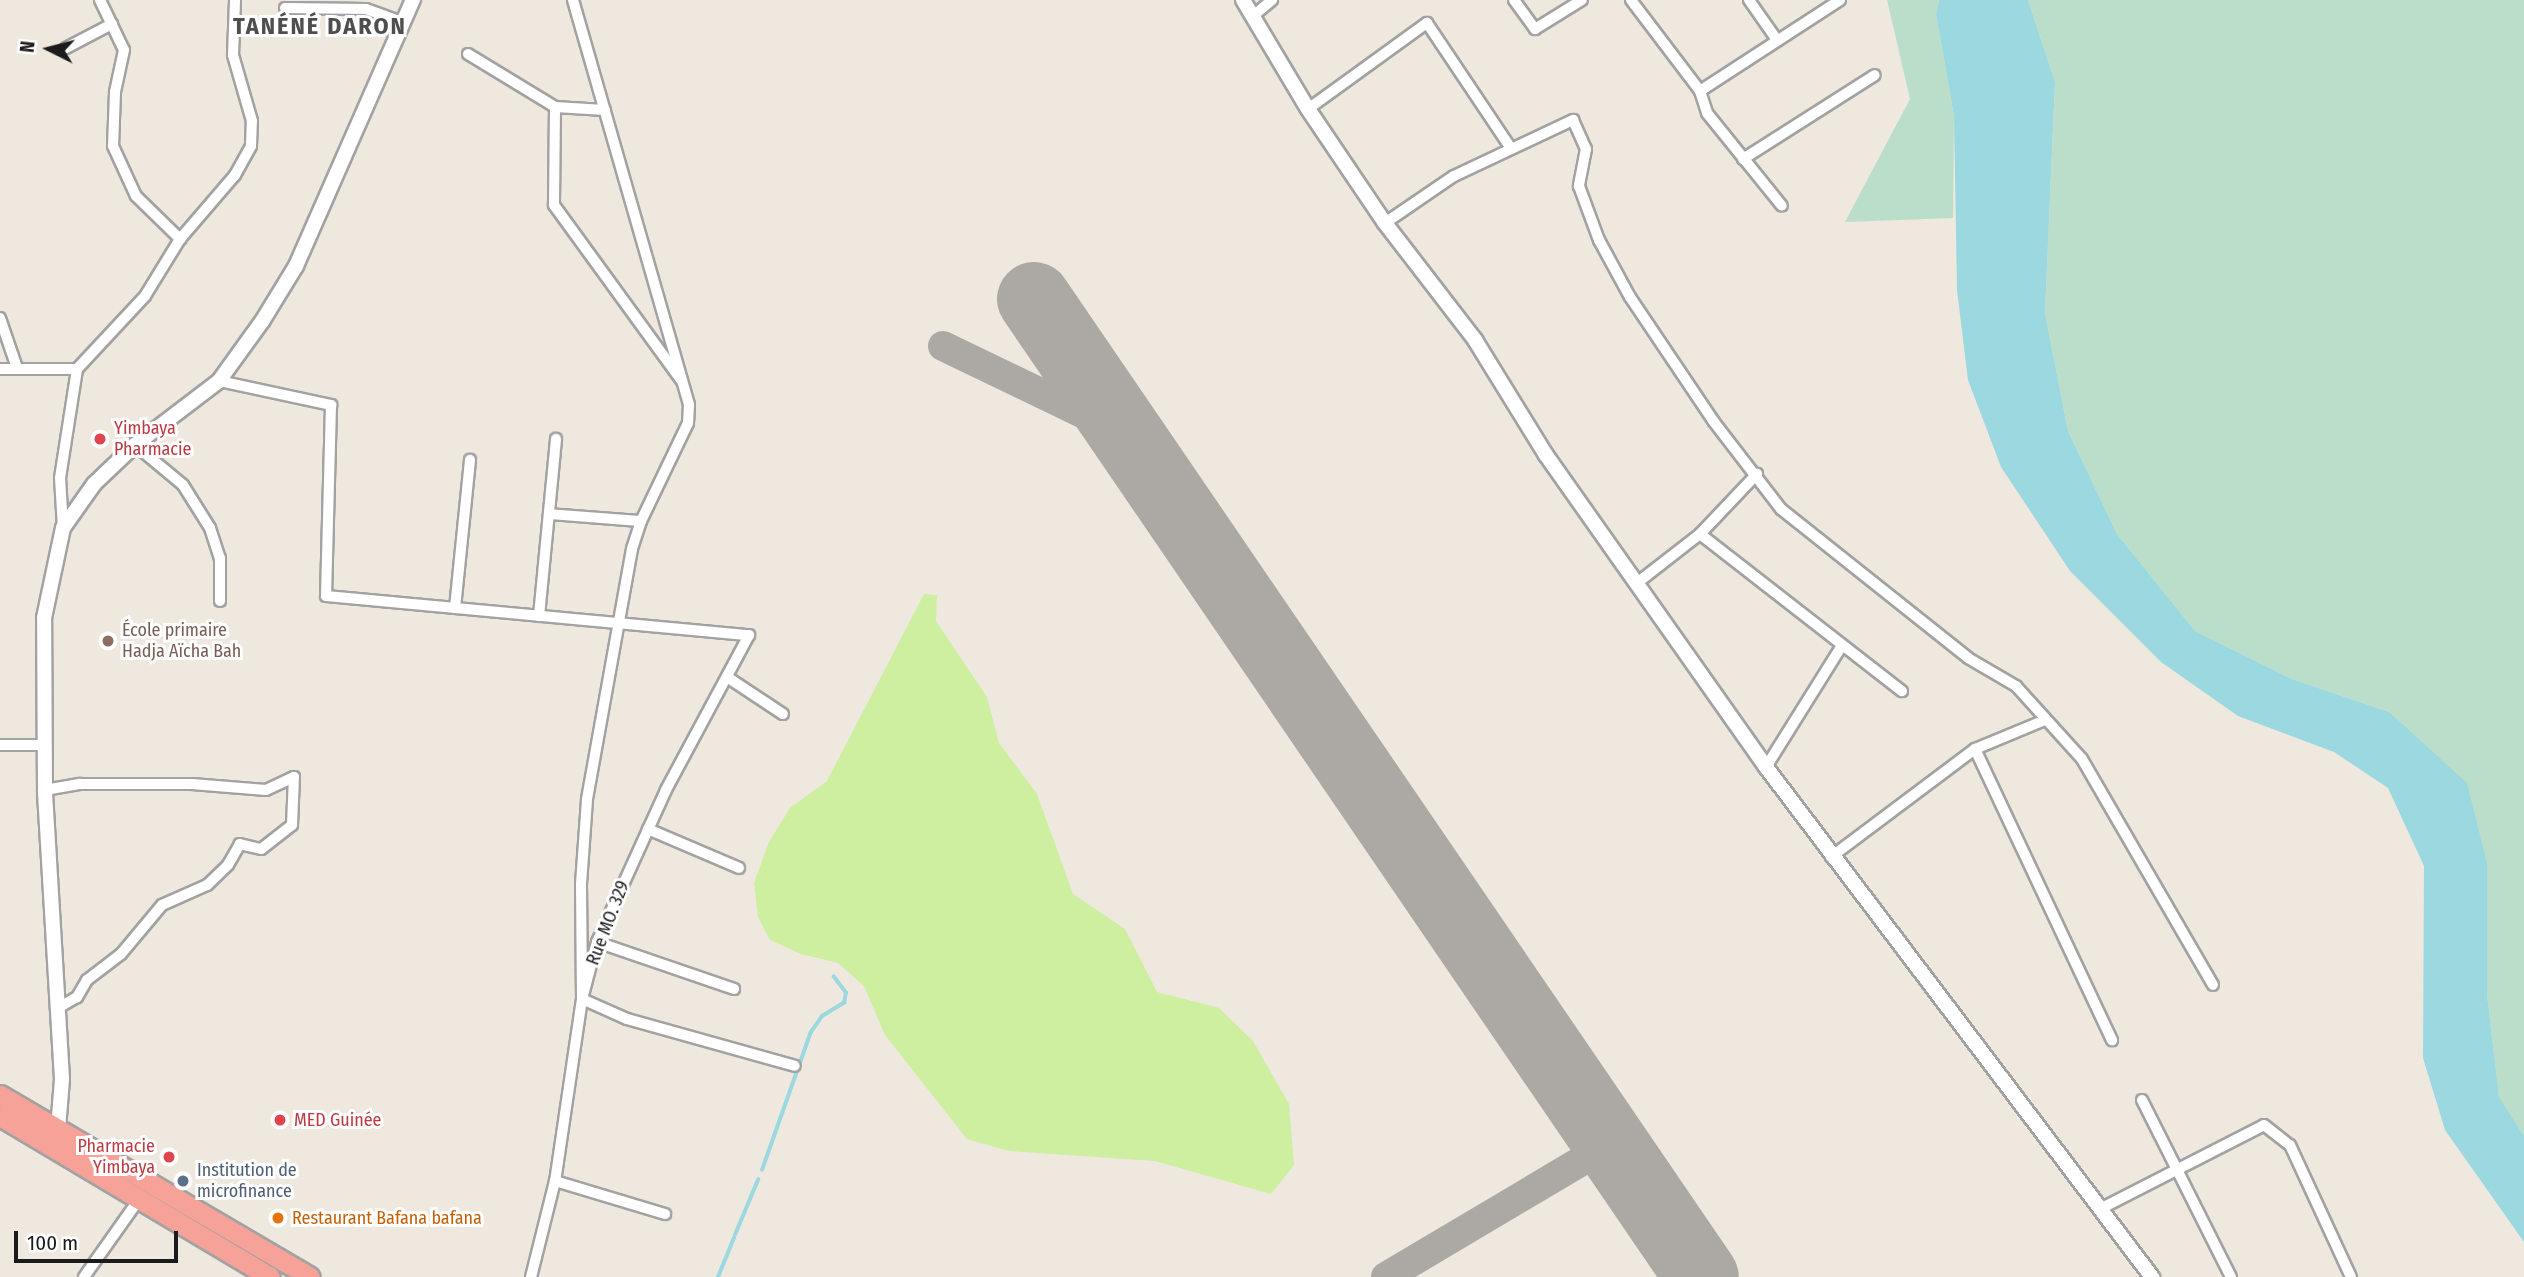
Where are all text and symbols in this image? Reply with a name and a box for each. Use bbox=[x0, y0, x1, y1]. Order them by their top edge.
district label: TANÉNÉ DARON bbox=[235, 13, 405, 41]
north arrow bbox=[14, 14, 84, 84]
text: N bbox=[16, 40, 40, 54]
place label: Yimbaya Pharmacie bbox=[114, 418, 191, 460]
marker: Yimbaya Pharmacie bbox=[92, 431, 108, 447]
place label: École primaire Hadja Aïcha Bah bbox=[122, 620, 241, 662]
marker: École primaire Hadja Aïcha Bah bbox=[100, 633, 116, 649]
street label: Rue MO. 329 bbox=[582, 878, 634, 968]
place label: MED Guinée bbox=[294, 1109, 381, 1131]
marker: MED Guinée bbox=[272, 1112, 288, 1128]
place label: Pharmacie Yimbaya bbox=[78, 1136, 155, 1178]
marker: Pharmacie Yimbaya bbox=[161, 1149, 177, 1165]
place label: Institution de microfinance bbox=[197, 1160, 297, 1202]
marker: Institution de microfinance bbox=[175, 1173, 191, 1189]
place label: Restaurant Bafana bafana bbox=[292, 1207, 482, 1229]
marker: Restaurant Bafana bafana bbox=[270, 1210, 286, 1226]
scale bar bbox=[18, 1218, 182, 1262]
text: 100 m bbox=[27, 1230, 78, 1256]

